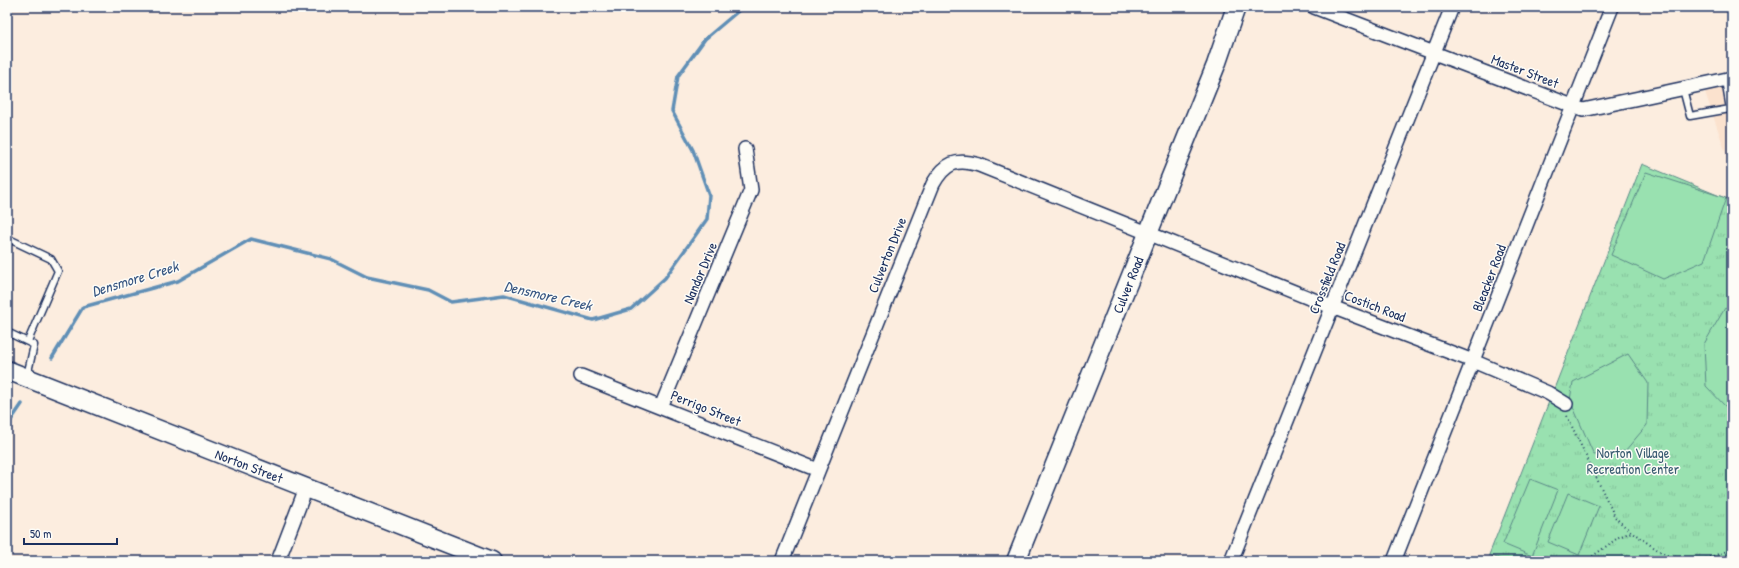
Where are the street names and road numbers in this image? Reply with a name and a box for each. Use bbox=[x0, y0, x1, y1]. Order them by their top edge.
street label: Master Street bbox=[1489, 49, 1562, 92]
street label: Culverton Drive bbox=[863, 214, 910, 295]
street label: Nandor Drive bbox=[678, 239, 721, 307]
street label: Crossfield Road bbox=[1303, 239, 1350, 317]
street label: Bleacker Road bbox=[1467, 241, 1510, 314]
street label: Culver Road bbox=[1108, 253, 1148, 316]
street label: Costich Road bbox=[1342, 285, 1409, 326]
street label: Perrigo Street bbox=[668, 385, 744, 431]
street label: Norton Street bbox=[213, 444, 286, 487]

